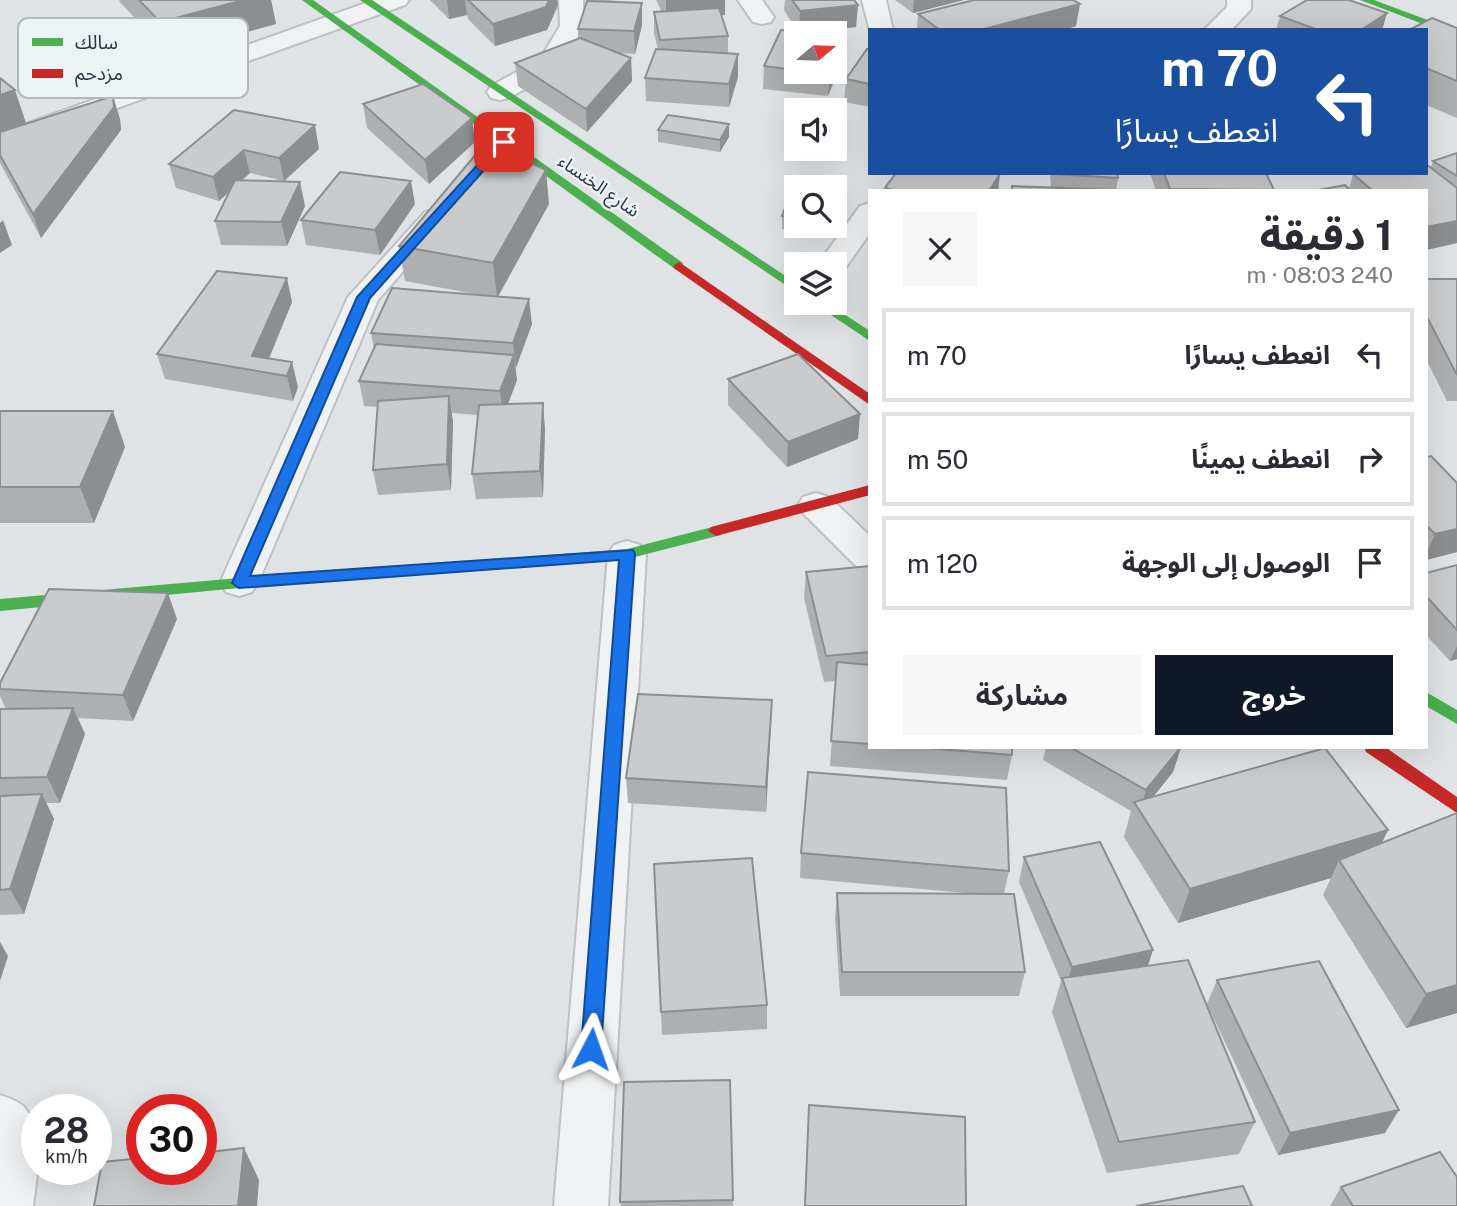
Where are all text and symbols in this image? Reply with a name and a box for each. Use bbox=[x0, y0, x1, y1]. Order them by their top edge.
legend bbox=[18, 18, 248, 98]
north arrow bbox=[784, 21, 847, 84]
map controls bbox=[784, 21, 847, 315]
text: سالك bbox=[75, 31, 118, 53]
text: 70 m bbox=[1161, 39, 1278, 97]
icon: left bbox=[1302, 56, 1393, 147]
text: مزدحم bbox=[75, 62, 123, 88]
button: sound bbox=[784, 98, 847, 161]
pin bbox=[474, 112, 534, 172]
text: انعطف يسارًا bbox=[1115, 112, 1278, 149]
icon: arrive bbox=[485, 123, 523, 161]
street label: شارع الخنساء bbox=[552, 150, 644, 224]
button: search bbox=[784, 175, 847, 238]
text: 1 دقيقة bbox=[1260, 210, 1393, 259]
button: close bbox=[903, 212, 977, 286]
button: layers bbox=[784, 252, 847, 315]
text: 240 m · 08:03 bbox=[1247, 261, 1393, 288]
icon: left bbox=[1351, 336, 1389, 374]
text: انعطف يسارًا bbox=[1184, 339, 1330, 370]
text: 70 m bbox=[907, 340, 967, 371]
icon: right bbox=[1351, 440, 1389, 478]
text: انعطف يمينًا bbox=[1191, 443, 1330, 474]
text: 50 m bbox=[907, 444, 968, 475]
icon: arrive bbox=[1351, 544, 1389, 582]
text: الوصول إلى الوجهة bbox=[1122, 547, 1330, 578]
text: 120 m bbox=[907, 548, 978, 579]
button: مشاركة bbox=[903, 655, 1141, 735]
button: خروج bbox=[1155, 655, 1393, 735]
position arrow bbox=[554, 1012, 628, 1086]
speed limit sign: 30 bbox=[126, 1094, 217, 1185]
text: 28 bbox=[44, 1110, 89, 1151]
text: km/h bbox=[45, 1146, 88, 1167]

